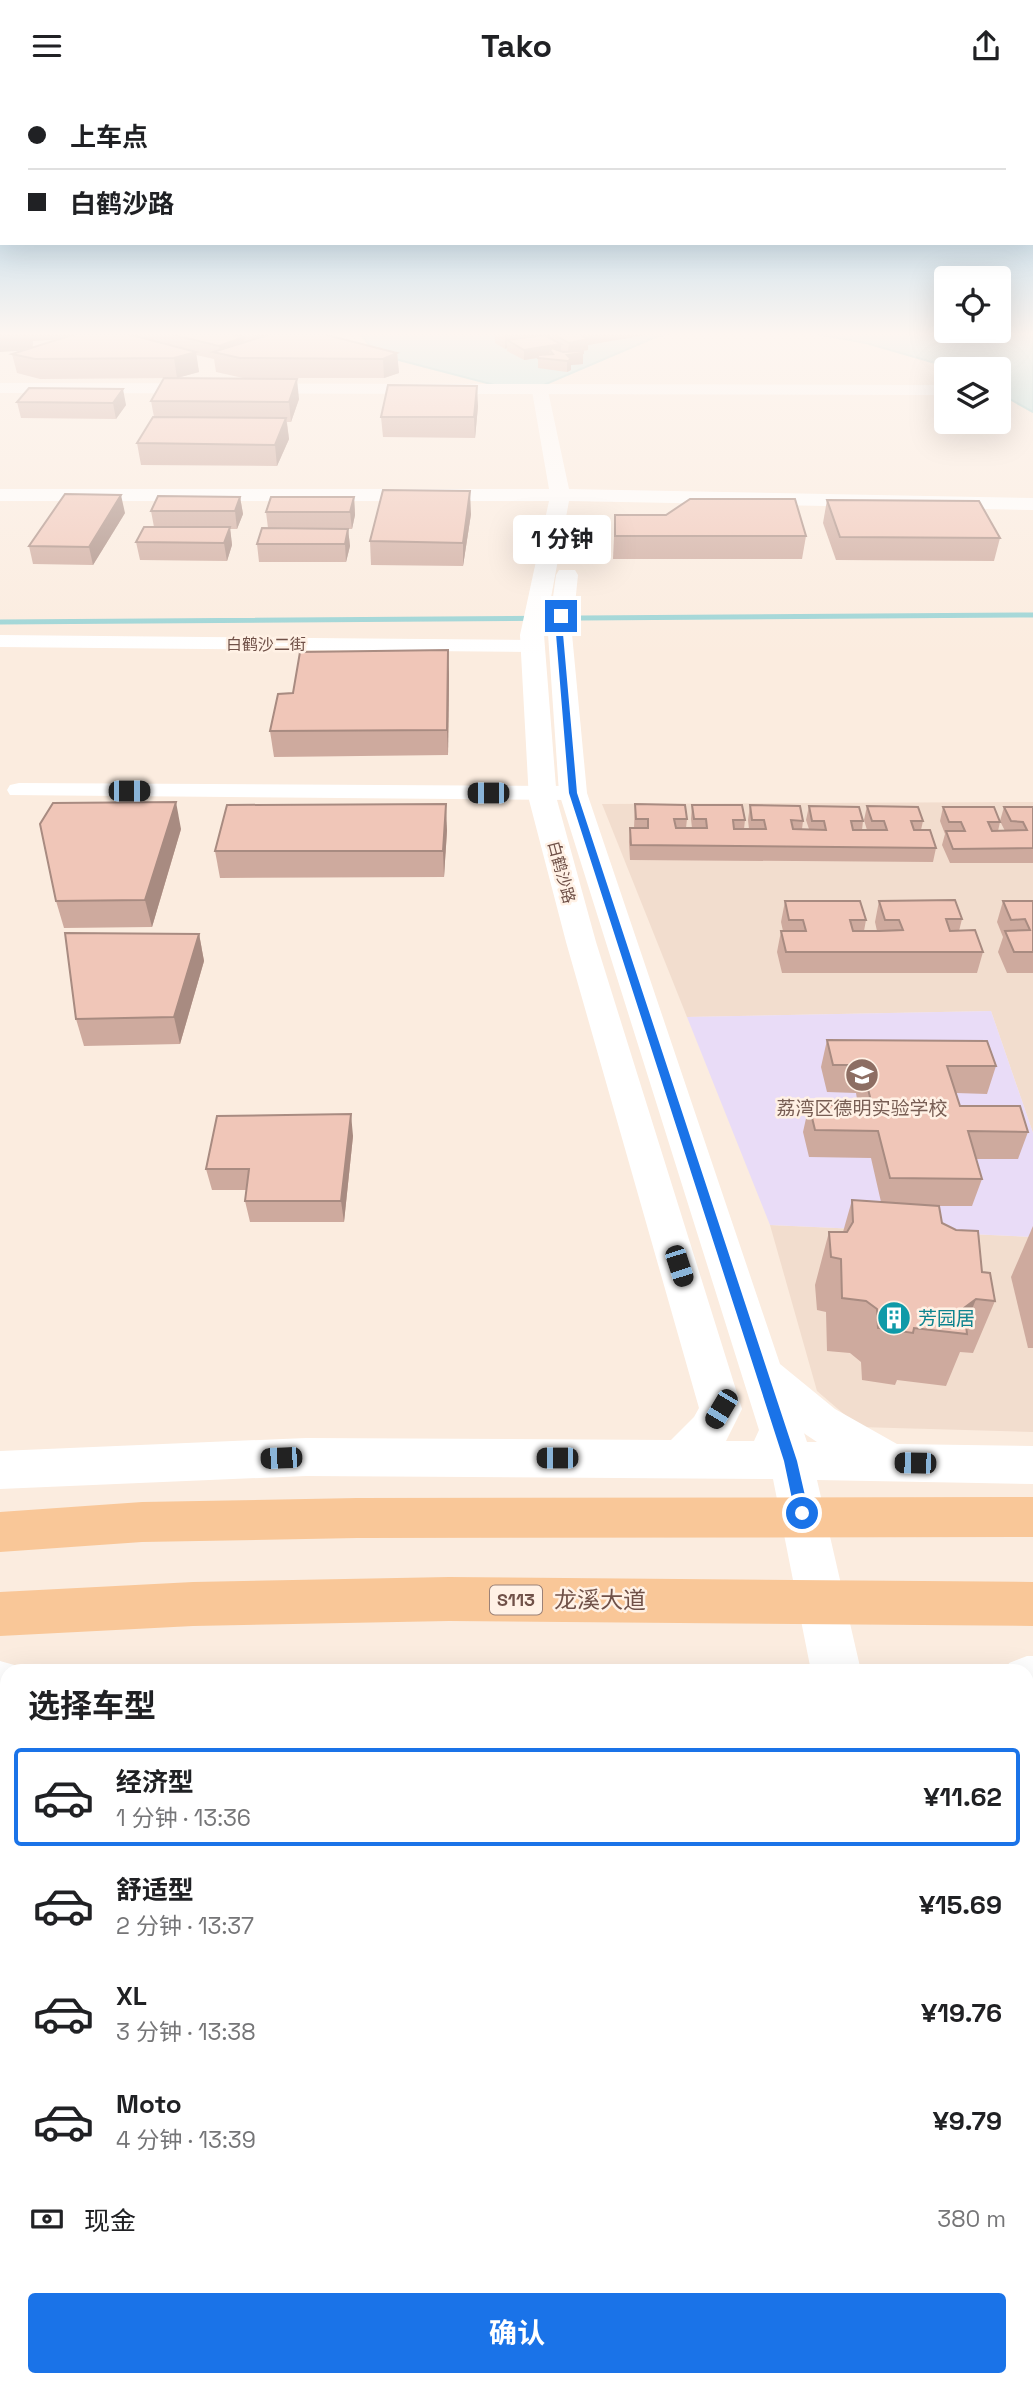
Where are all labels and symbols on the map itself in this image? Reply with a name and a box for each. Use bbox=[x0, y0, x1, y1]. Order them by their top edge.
callout: 1 分钟 bbox=[512, 515, 610, 563]
route end bbox=[545, 600, 577, 632]
street label: 白鹤沙二街 bbox=[226, 634, 306, 655]
car bbox=[109, 781, 151, 802]
car bbox=[468, 783, 510, 804]
street label: 白鹤沙路 bbox=[543, 838, 580, 906]
school or university icon: 荔湾区德明实验学校 bbox=[843, 1056, 881, 1094]
place label: 荔湾区德明实验学校 bbox=[776, 1096, 948, 1121]
car bbox=[663, 1243, 696, 1289]
building icon: 芳园居 bbox=[875, 1299, 913, 1337]
place label: 芳园居 bbox=[918, 1306, 975, 1331]
car bbox=[702, 1386, 741, 1432]
car bbox=[260, 1447, 303, 1469]
car bbox=[537, 1448, 579, 1469]
car bbox=[894, 1452, 937, 1474]
route start bbox=[786, 1497, 818, 1529]
road number: S113 bbox=[490, 1585, 542, 1615]
street label: 龙溪大道 bbox=[554, 1585, 646, 1615]

